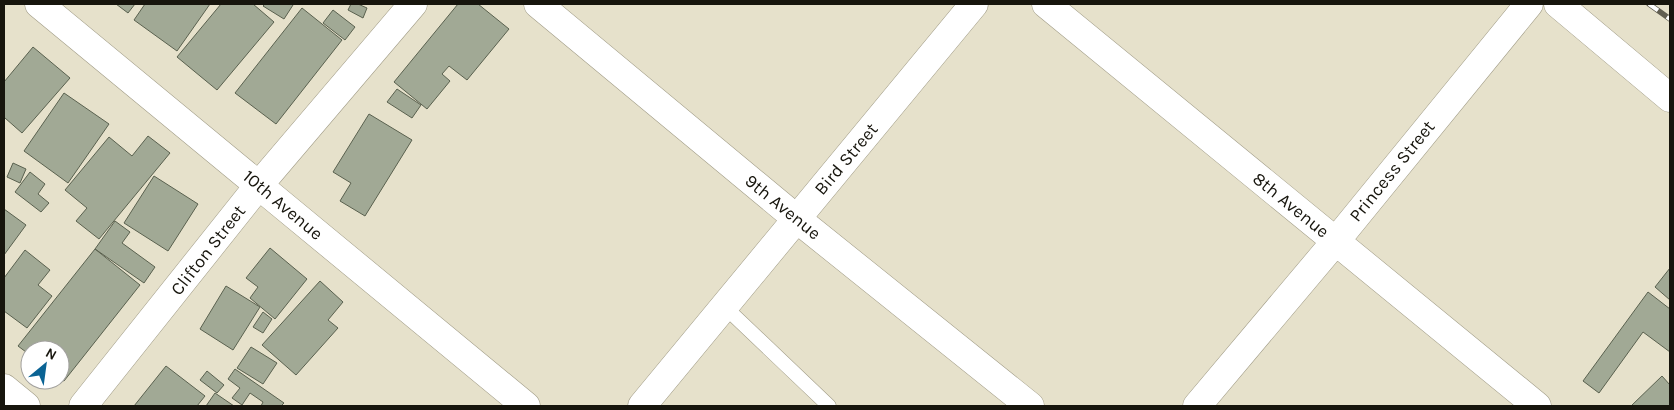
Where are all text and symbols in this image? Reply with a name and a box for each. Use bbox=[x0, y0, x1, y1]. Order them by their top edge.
street label: Princess Street bbox=[1344, 116, 1440, 226]
street label: Bird Street bbox=[809, 118, 883, 200]
street label: 10th Avenue bbox=[238, 165, 328, 245]
street label: 8th Avenue bbox=[1248, 167, 1334, 243]
street label: 9th Avenue bbox=[740, 170, 826, 244]
street label: Clifton Street bbox=[166, 200, 250, 300]
north arrow bbox=[20, 340, 70, 390]
text: N bbox=[43, 344, 60, 364]

